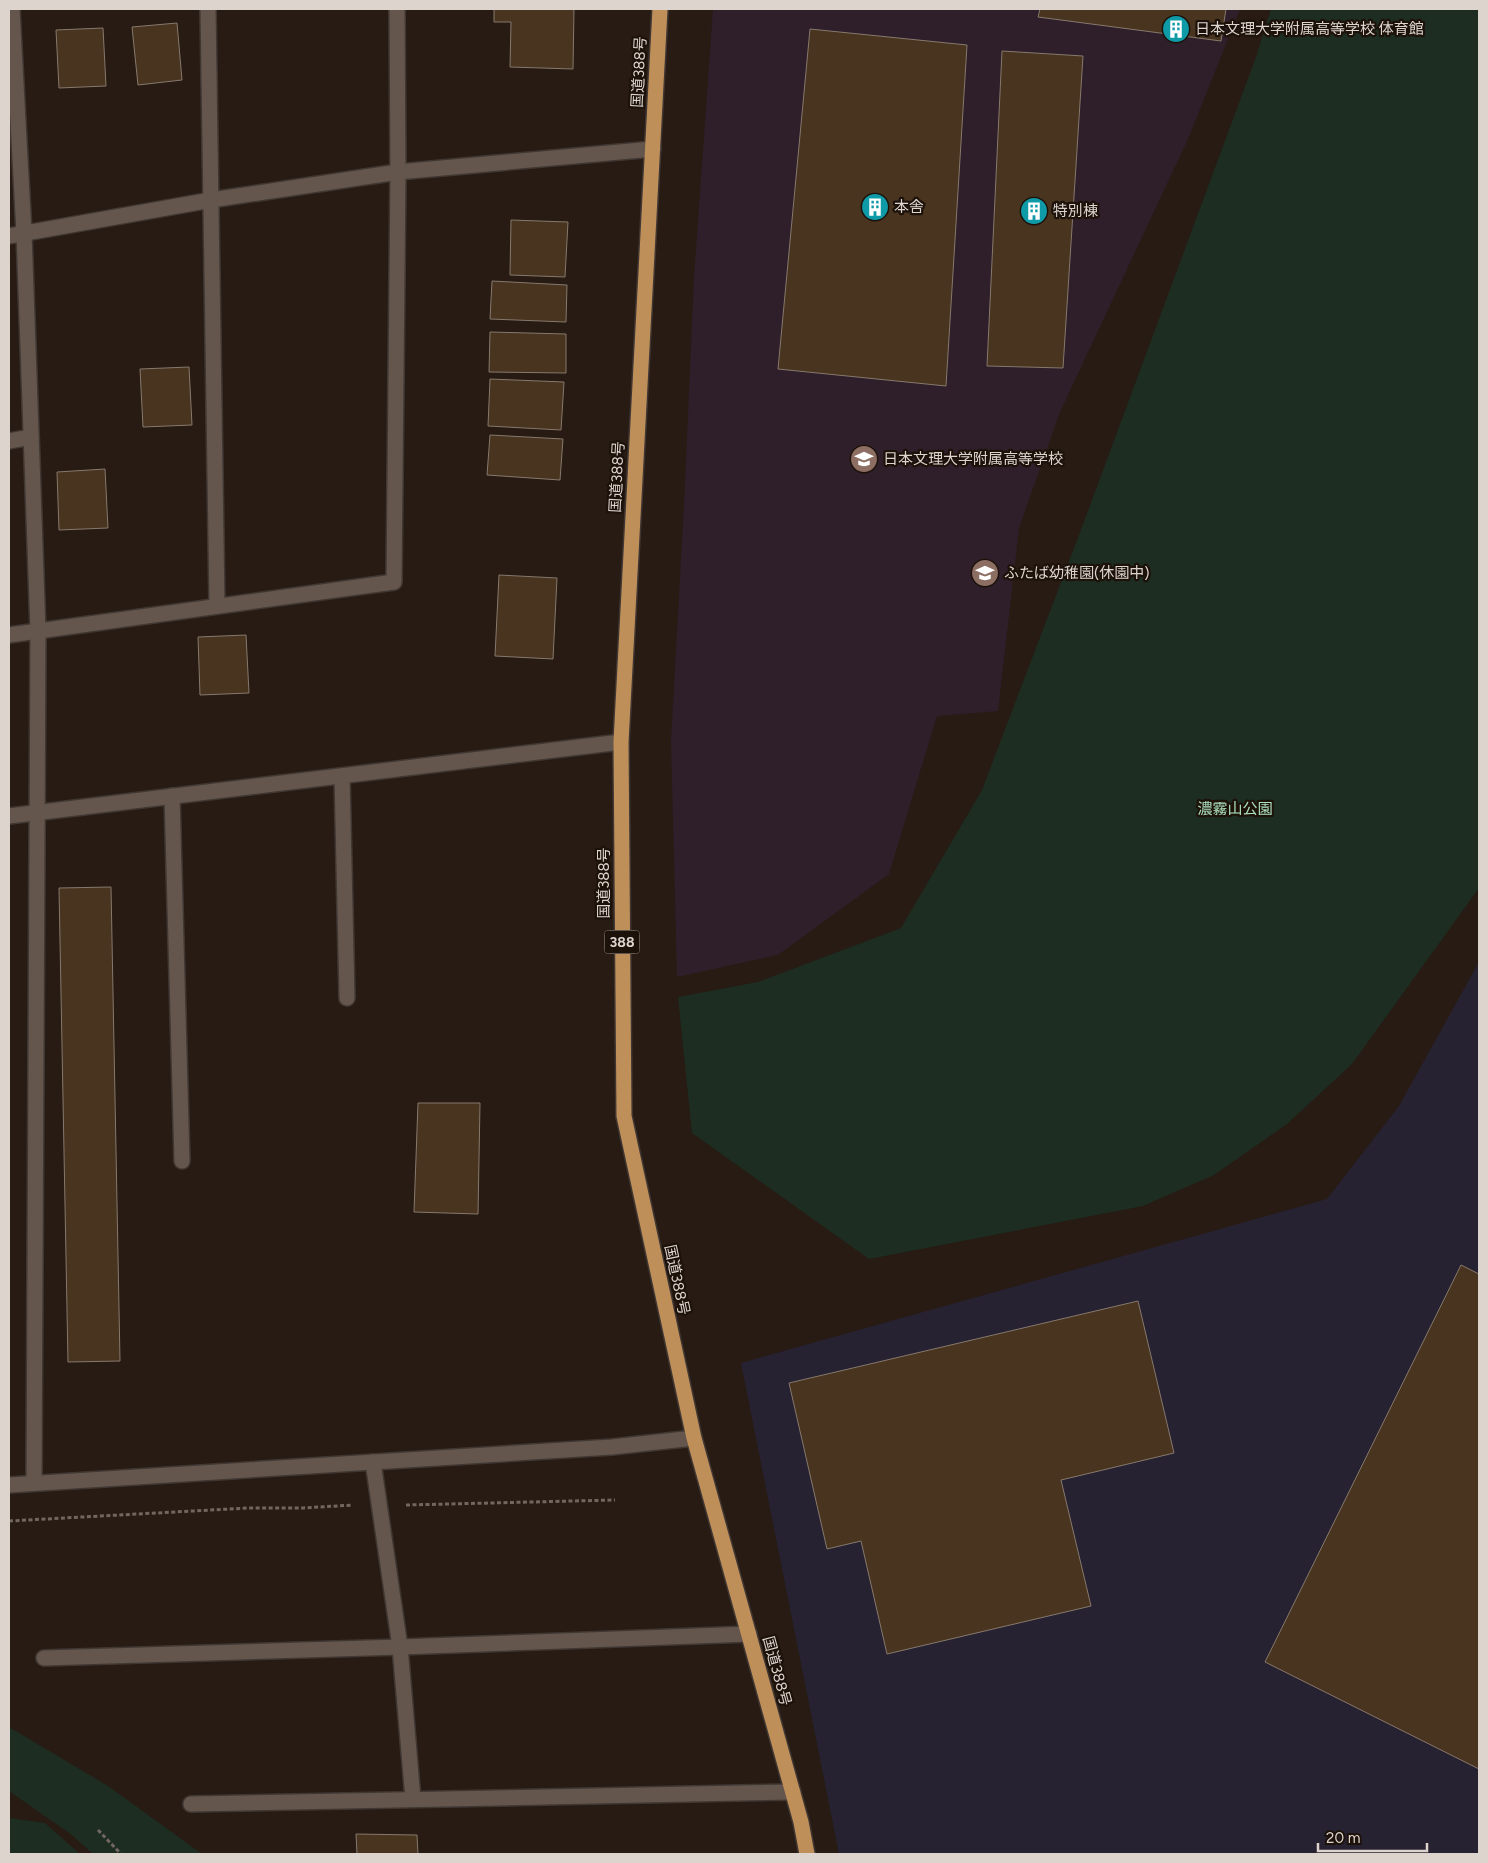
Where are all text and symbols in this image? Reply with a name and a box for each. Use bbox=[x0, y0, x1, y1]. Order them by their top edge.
building icon: 日本文理大学附属高等学校 体育館 bbox=[1161, 14, 1191, 44]
place label: 日本文理大学附属高等学校 体育館 bbox=[1195, 20, 1424, 38]
street label: 国道388号 bbox=[628, 36, 650, 108]
building icon: 本舎 bbox=[860, 192, 890, 222]
building icon: 特別棟 bbox=[1019, 196, 1049, 226]
place label: 本舎 bbox=[894, 198, 924, 216]
place label: 特別棟 bbox=[1053, 202, 1098, 220]
street label: 国道388号 bbox=[606, 441, 628, 513]
school or university icon: 日本文理大学附属高等学校 bbox=[849, 444, 879, 474]
place label: 日本文理大学附属高等学校 bbox=[883, 450, 1063, 468]
school or university icon: ふたば幼稚園(休園中) bbox=[970, 558, 1000, 588]
place label: ふたば幼稚園(休園中) bbox=[1004, 564, 1150, 582]
park label: 濃霧山公園 bbox=[1197, 800, 1273, 818]
street label: 国道388号 bbox=[595, 847, 613, 919]
road number: 388 bbox=[604, 930, 640, 954]
street label: 国道388号 bbox=[661, 1243, 693, 1317]
street label: 国道388号 bbox=[759, 1634, 795, 1708]
scale bar bbox=[1318, 1820, 1427, 1852]
text: 20 m bbox=[1326, 1829, 1360, 1847]

